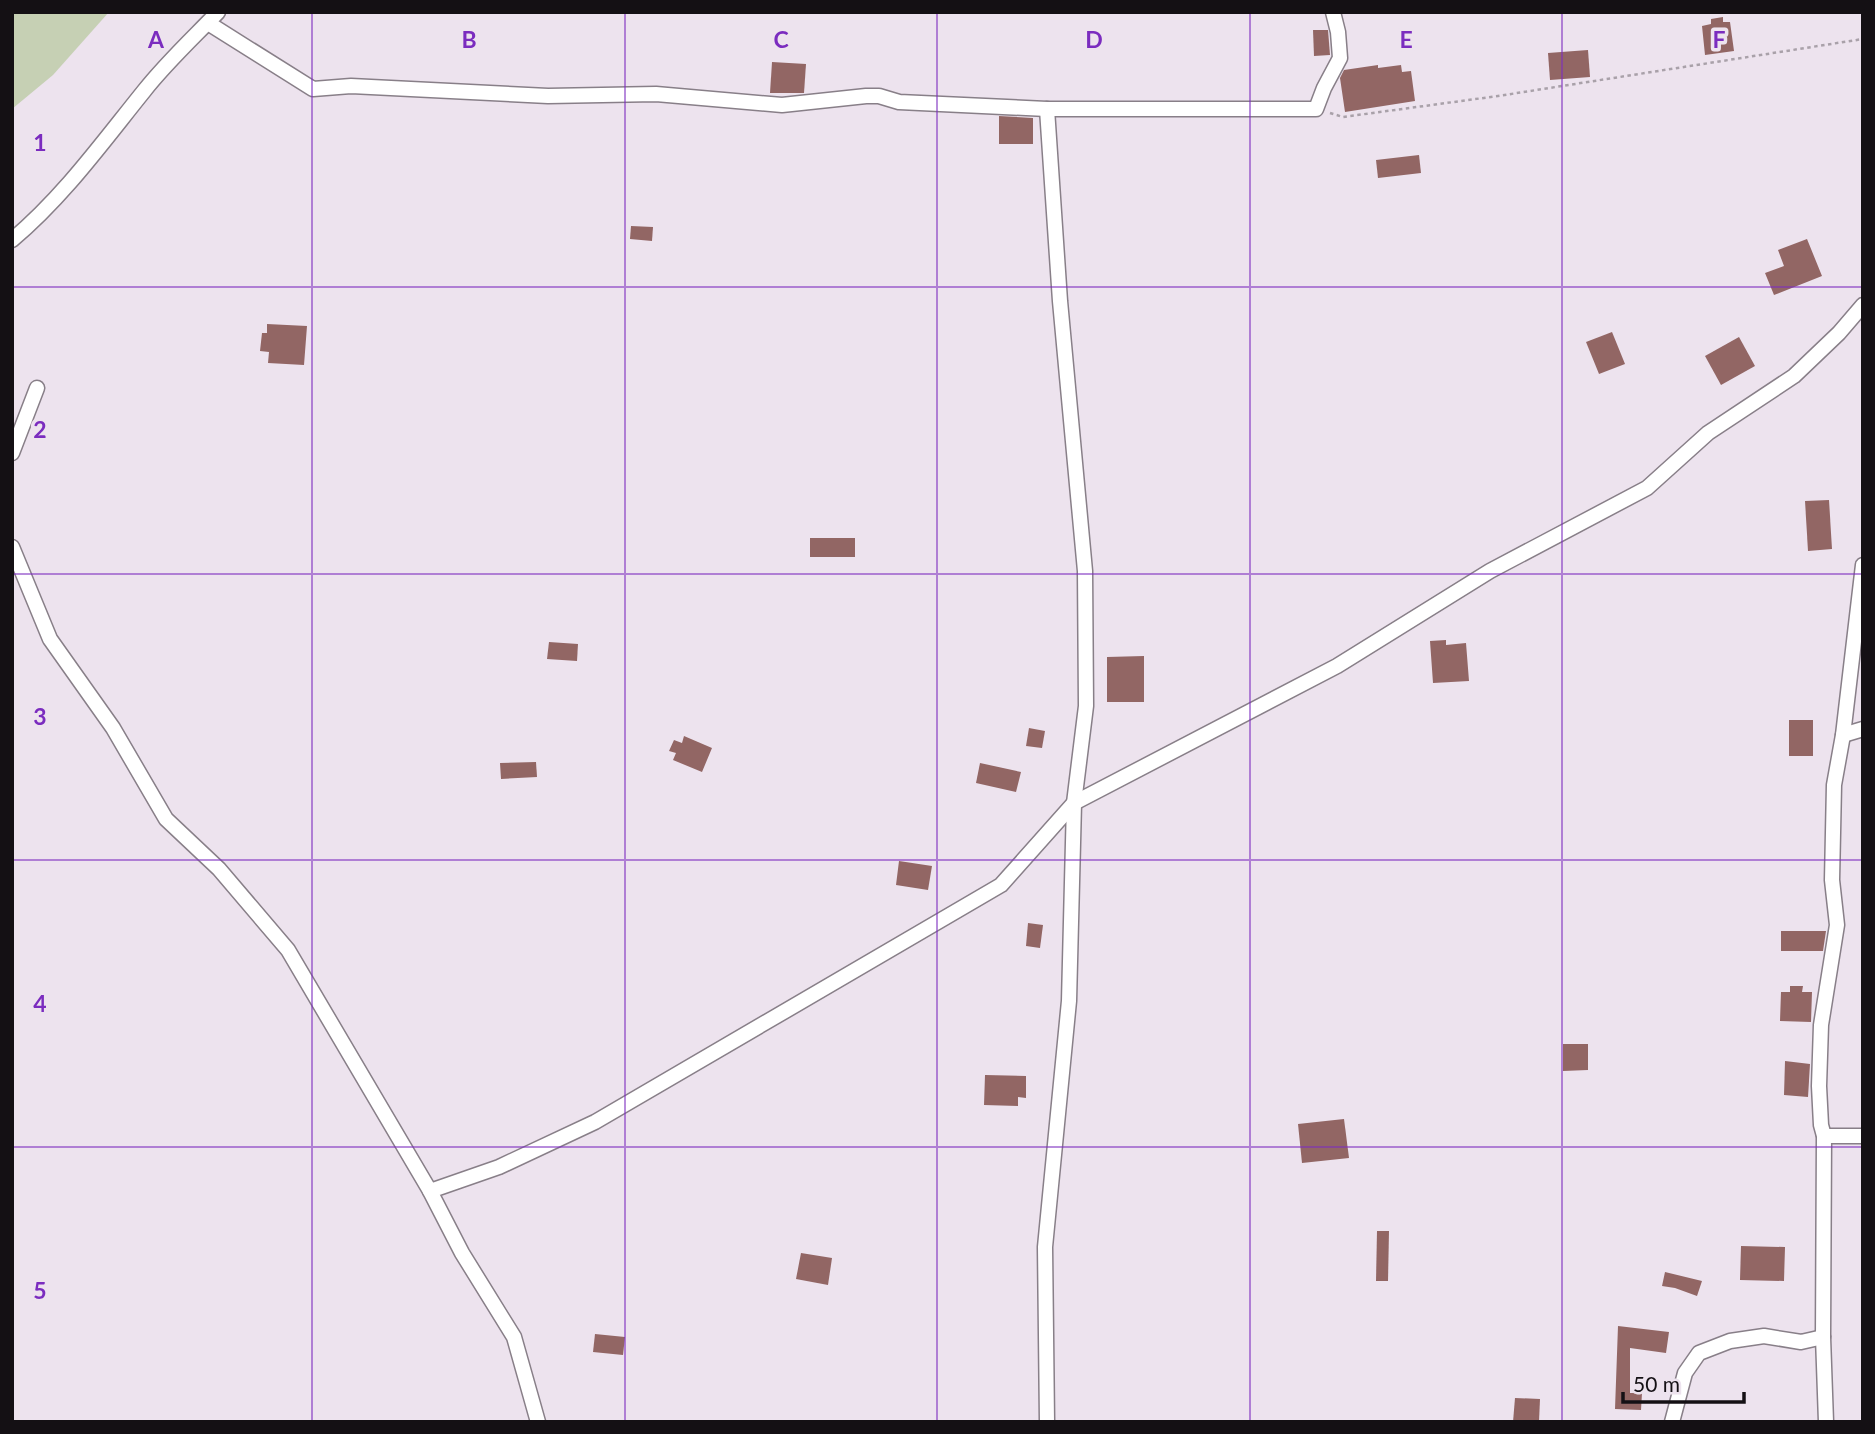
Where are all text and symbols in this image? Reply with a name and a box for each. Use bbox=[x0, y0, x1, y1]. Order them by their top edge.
text: A bbox=[147, 25, 165, 53]
text: B bbox=[461, 25, 477, 53]
text: C bbox=[773, 25, 789, 53]
text: D bbox=[1085, 25, 1103, 53]
text: E bbox=[1399, 25, 1413, 53]
text: F bbox=[1712, 25, 1726, 53]
text: 1 bbox=[33, 128, 47, 156]
text: 2 bbox=[33, 415, 47, 443]
text: 3 bbox=[33, 702, 47, 730]
text: 4 bbox=[33, 989, 47, 1017]
text: 5 bbox=[33, 1276, 47, 1304]
scale bar bbox=[1623, 1360, 1744, 1404]
text: 50 m bbox=[1633, 1371, 1680, 1396]

